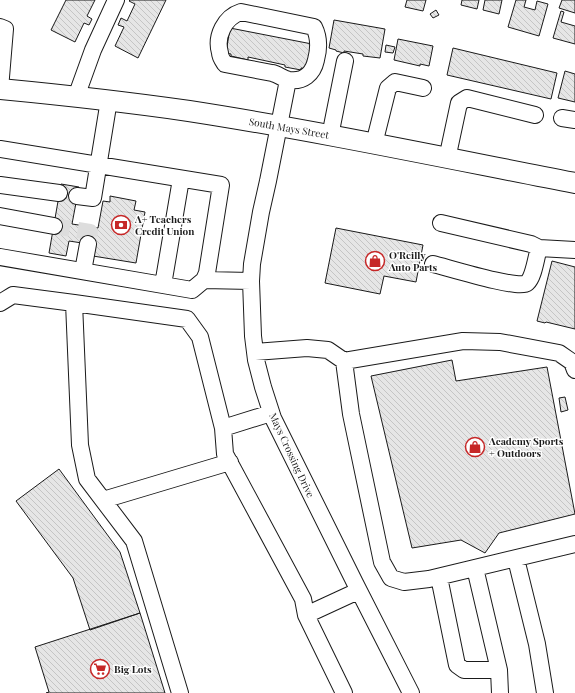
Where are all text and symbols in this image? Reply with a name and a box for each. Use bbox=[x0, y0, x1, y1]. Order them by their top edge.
street label: South Mays Street bbox=[248, 114, 331, 142]
place label: A+ Teachers Credit Union bbox=[134, 212, 195, 238]
bank icon: A+ Teachers Credit Union bbox=[110, 214, 132, 236]
place label: O'Reilly Auto Parts bbox=[388, 248, 438, 274]
shop icon: O'Reilly Auto Parts bbox=[364, 250, 386, 272]
street label: Mays Crossing Drive bbox=[266, 410, 318, 500]
place label: Academy Sports + Outdoors bbox=[488, 434, 564, 460]
shop icon: Academy Sports + Outdoors bbox=[464, 436, 486, 458]
supermarket icon: Big Lots bbox=[89, 658, 111, 680]
place label: Big Lots bbox=[114, 662, 152, 676]

